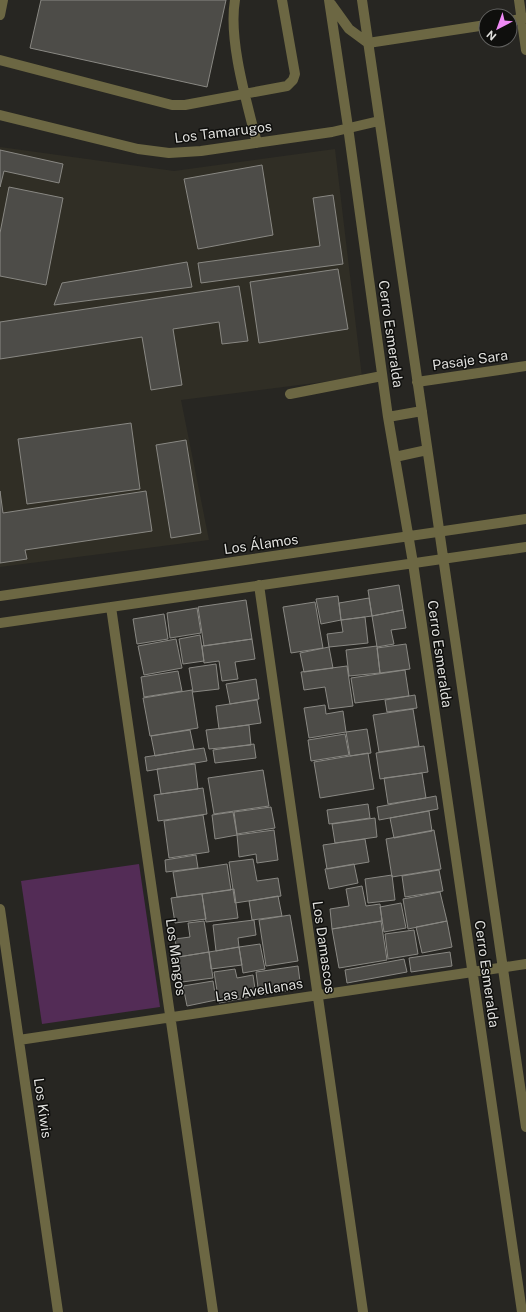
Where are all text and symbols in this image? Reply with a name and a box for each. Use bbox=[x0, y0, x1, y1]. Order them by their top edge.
north arrow bbox=[478, 8, 518, 48]
text: N bbox=[484, 28, 499, 43]
street label: Los Tamarugos bbox=[173, 118, 273, 146]
street label: Cerro Esmeralda bbox=[376, 279, 406, 389]
street label: Pasaje Sara bbox=[431, 347, 509, 373]
street label: Los Álamos bbox=[223, 530, 299, 557]
street label: Cerro Esmeralda bbox=[425, 599, 455, 709]
street label: Los Damascos bbox=[310, 900, 338, 994]
street label: Los Mangos bbox=[163, 917, 189, 997]
street label: Cerro Esmeralda bbox=[472, 919, 502, 1029]
street label: Las Avellanas bbox=[214, 975, 304, 1005]
street label: Los Kiwis bbox=[31, 1077, 55, 1139]

